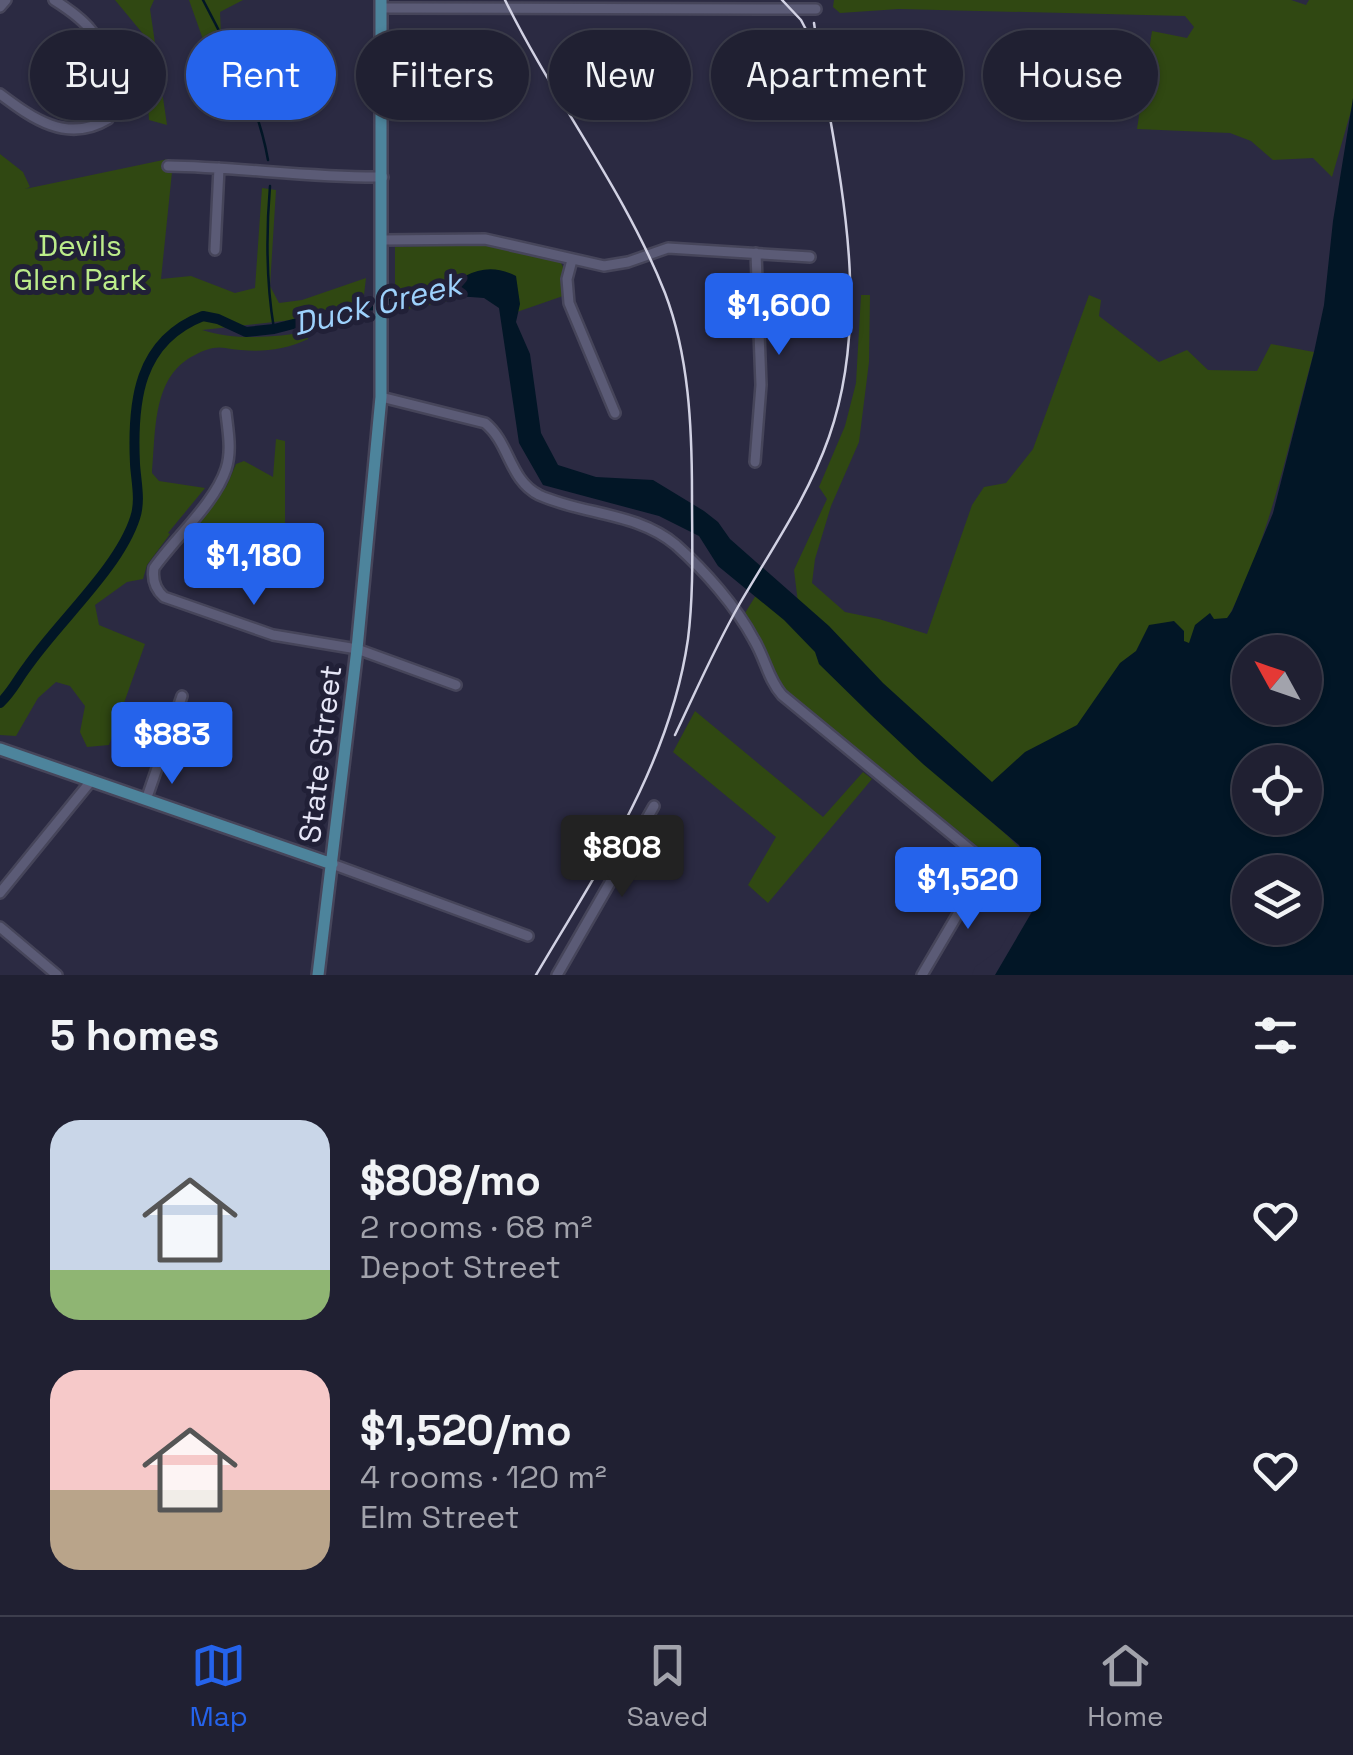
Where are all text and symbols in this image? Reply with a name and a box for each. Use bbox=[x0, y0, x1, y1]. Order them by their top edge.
chip: Buy bbox=[30, 30, 166, 120]
chip: Rent bbox=[186, 30, 336, 120]
chip: Filters bbox=[356, 30, 529, 120]
chip: New bbox=[549, 30, 691, 120]
chip: Apartment bbox=[711, 30, 963, 120]
chip: House bbox=[983, 30, 1158, 120]
park label: Devils Glen Park bbox=[13, 226, 147, 299]
water label: Duck Creek bbox=[288, 263, 469, 344]
pin: $1,600 bbox=[698, 273, 860, 358]
text: $1,600 bbox=[727, 285, 831, 325]
pin: $1,180 bbox=[173, 523, 335, 608]
text: $1,180 bbox=[206, 535, 302, 575]
north arrow bbox=[1232, 635, 1322, 725]
map controls bbox=[1232, 635, 1322, 945]
street label: State Street bbox=[290, 663, 350, 845]
pin: $883 bbox=[113, 702, 231, 787]
text: $883 bbox=[133, 714, 211, 754]
button: locate bbox=[1232, 745, 1322, 835]
pin: $808 bbox=[563, 815, 681, 900]
text: $808 bbox=[583, 827, 661, 867]
pin: $1,520 bbox=[887, 847, 1049, 932]
button: layers bbox=[1232, 855, 1322, 945]
text: $1,520 bbox=[917, 859, 1019, 899]
icon: filters bbox=[1248, 1008, 1303, 1063]
text: 5 homes bbox=[50, 1009, 220, 1062]
text: $808/mo bbox=[360, 1154, 541, 1207]
icon: home bbox=[130, 1160, 250, 1280]
icon: heart bbox=[1248, 1193, 1303, 1248]
text: 2 rooms · 68 m² bbox=[360, 1207, 592, 1247]
text: Depot Street bbox=[360, 1247, 561, 1287]
text: $1,520/mo bbox=[360, 1404, 572, 1457]
icon: home bbox=[130, 1410, 250, 1530]
icon: heart bbox=[1248, 1443, 1303, 1498]
text: 4 rooms · 120 m² bbox=[360, 1457, 607, 1497]
text: Elm Street bbox=[360, 1497, 519, 1537]
tab: Map bbox=[189, 1638, 248, 1734]
tab: Saved bbox=[627, 1638, 708, 1734]
tab: Home bbox=[1087, 1638, 1164, 1734]

